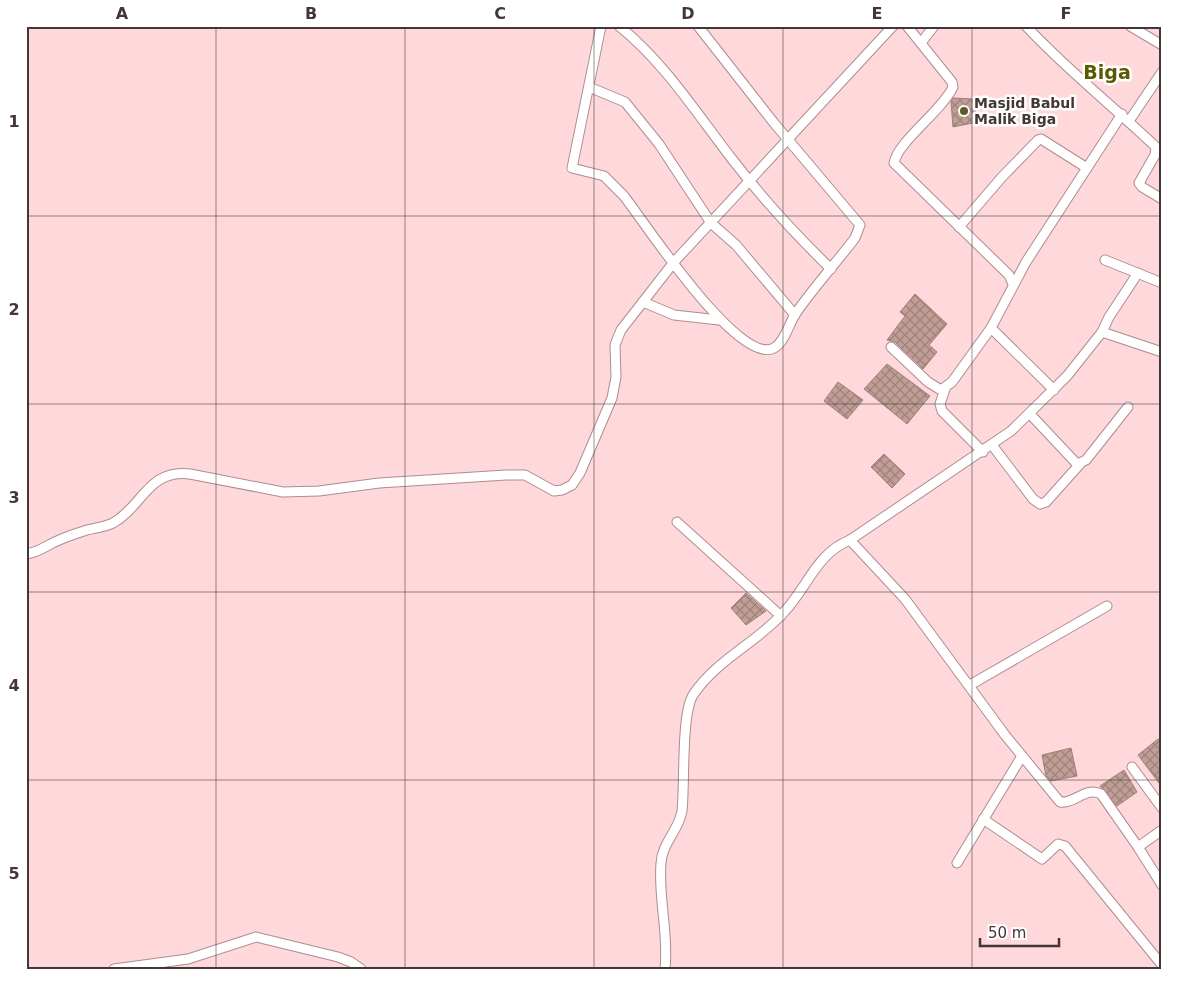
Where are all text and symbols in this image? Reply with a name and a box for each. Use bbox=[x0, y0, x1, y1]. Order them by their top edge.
text: A bbox=[116, 4, 129, 23]
text: B bbox=[305, 4, 317, 23]
text: C bbox=[494, 4, 506, 23]
text: D bbox=[681, 4, 695, 23]
text: E bbox=[872, 4, 882, 23]
text: F bbox=[1061, 4, 1071, 23]
district label: Biga bbox=[1083, 61, 1131, 83]
place label: Masjid Babul Malik Biga bbox=[974, 95, 1075, 127]
marker: Masjid Babul Malik Biga bbox=[958, 105, 970, 117]
text: 1 bbox=[8, 112, 20, 131]
text: 2 bbox=[8, 300, 20, 319]
text: 3 bbox=[8, 488, 20, 507]
text: 4 bbox=[8, 676, 20, 695]
text: 5 bbox=[8, 864, 20, 883]
scale bar bbox=[980, 915, 1059, 947]
text: 50 m bbox=[988, 924, 1026, 942]

